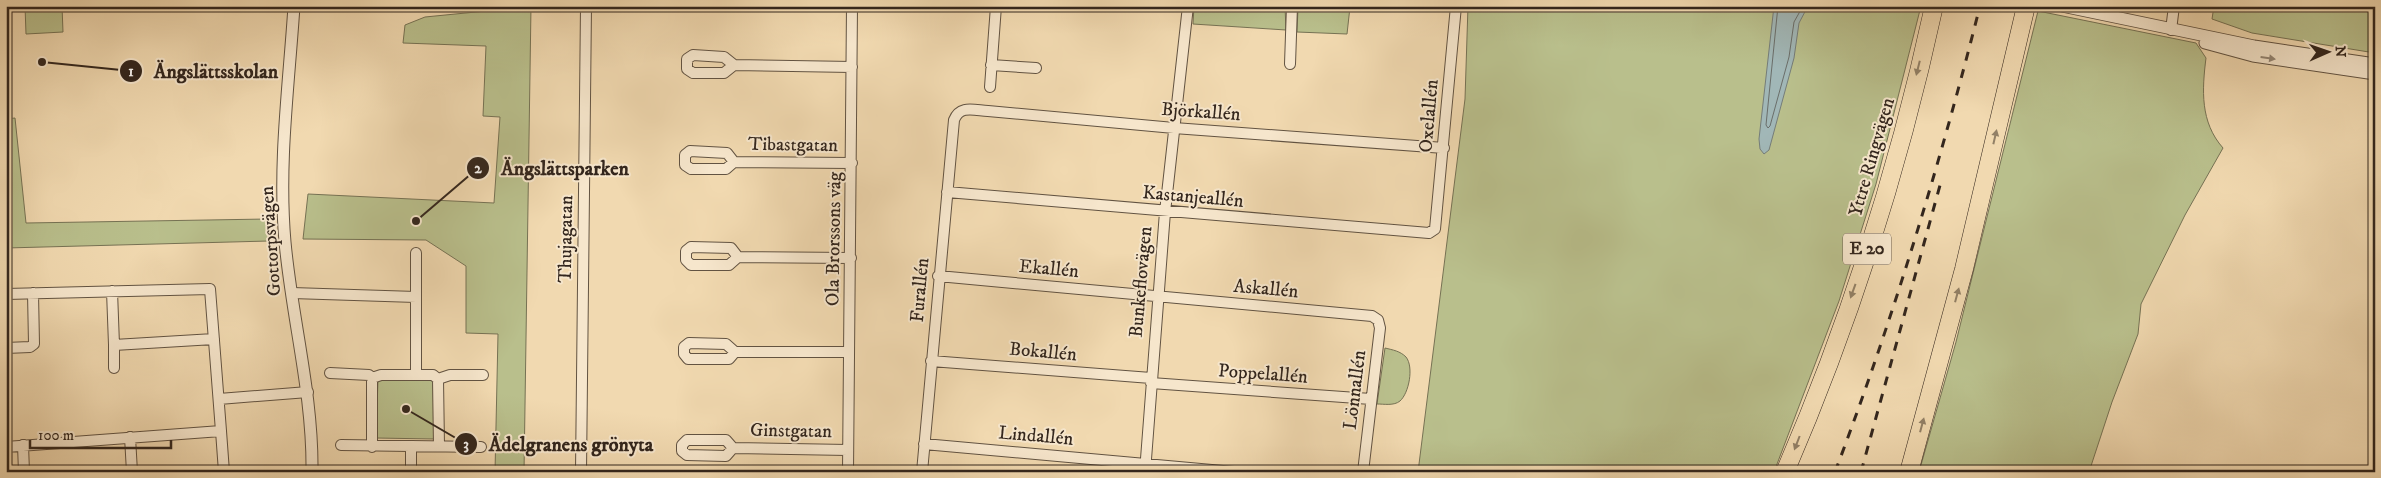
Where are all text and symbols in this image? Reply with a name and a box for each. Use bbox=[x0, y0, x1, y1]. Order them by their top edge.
north arrow bbox=[2304, 28, 2354, 78]
text: N bbox=[2331, 46, 2349, 58]
callout: Ängslättsskolan bbox=[119, 53, 288, 88]
one-way arrow bbox=[2260, 54, 2276, 62]
text: Ängslättsskolan bbox=[153, 59, 279, 85]
one-way arrow bbox=[1914, 61, 1922, 76]
text: 1 bbox=[128, 62, 134, 81]
street label: Oxelallén bbox=[1414, 78, 1444, 154]
street label: Yttre Ringvägen bbox=[1844, 95, 1900, 219]
street label: Björkallén bbox=[1161, 98, 1241, 126]
one-way arrow bbox=[1992, 129, 2000, 144]
street label: Tibastgatan bbox=[748, 133, 838, 157]
callout: Ängslättsparken bbox=[466, 150, 639, 185]
text: Ängslättsparken bbox=[500, 156, 630, 182]
text: 2 bbox=[474, 159, 482, 178]
street label: Ola Brorssons väg bbox=[821, 171, 847, 306]
street label: Kastanjeallén bbox=[1141, 181, 1245, 213]
street label: Gottorpsvägen bbox=[256, 185, 286, 297]
street label: Thujagatan bbox=[554, 195, 578, 283]
street label: Bunkeflovägen bbox=[1125, 225, 1157, 339]
road number: E 20 bbox=[1843, 233, 1891, 264]
street label: Ekallén bbox=[1018, 255, 1080, 283]
street label: Furallén bbox=[906, 257, 934, 323]
street label: Askallén bbox=[1233, 275, 1299, 303]
one-way arrow bbox=[1849, 284, 1857, 299]
one-way arrow bbox=[1953, 287, 1961, 302]
street label: Bokallén bbox=[1008, 338, 1078, 366]
street label: Lönnallén bbox=[1339, 349, 1371, 431]
street label: Poppelallén bbox=[1217, 359, 1309, 389]
one-way arrow bbox=[1919, 417, 1927, 432]
scale bar bbox=[30, 418, 171, 450]
street label: Ginstgatan bbox=[750, 419, 832, 443]
street label: Lindallén bbox=[998, 421, 1075, 451]
text: 100 m bbox=[38, 426, 74, 445]
callout: Ädelgranens grönyta bbox=[454, 426, 663, 461]
text: Ädelgranens grönyta bbox=[488, 432, 654, 458]
text: 3 bbox=[463, 435, 469, 454]
one-way arrow bbox=[1793, 436, 1800, 451]

